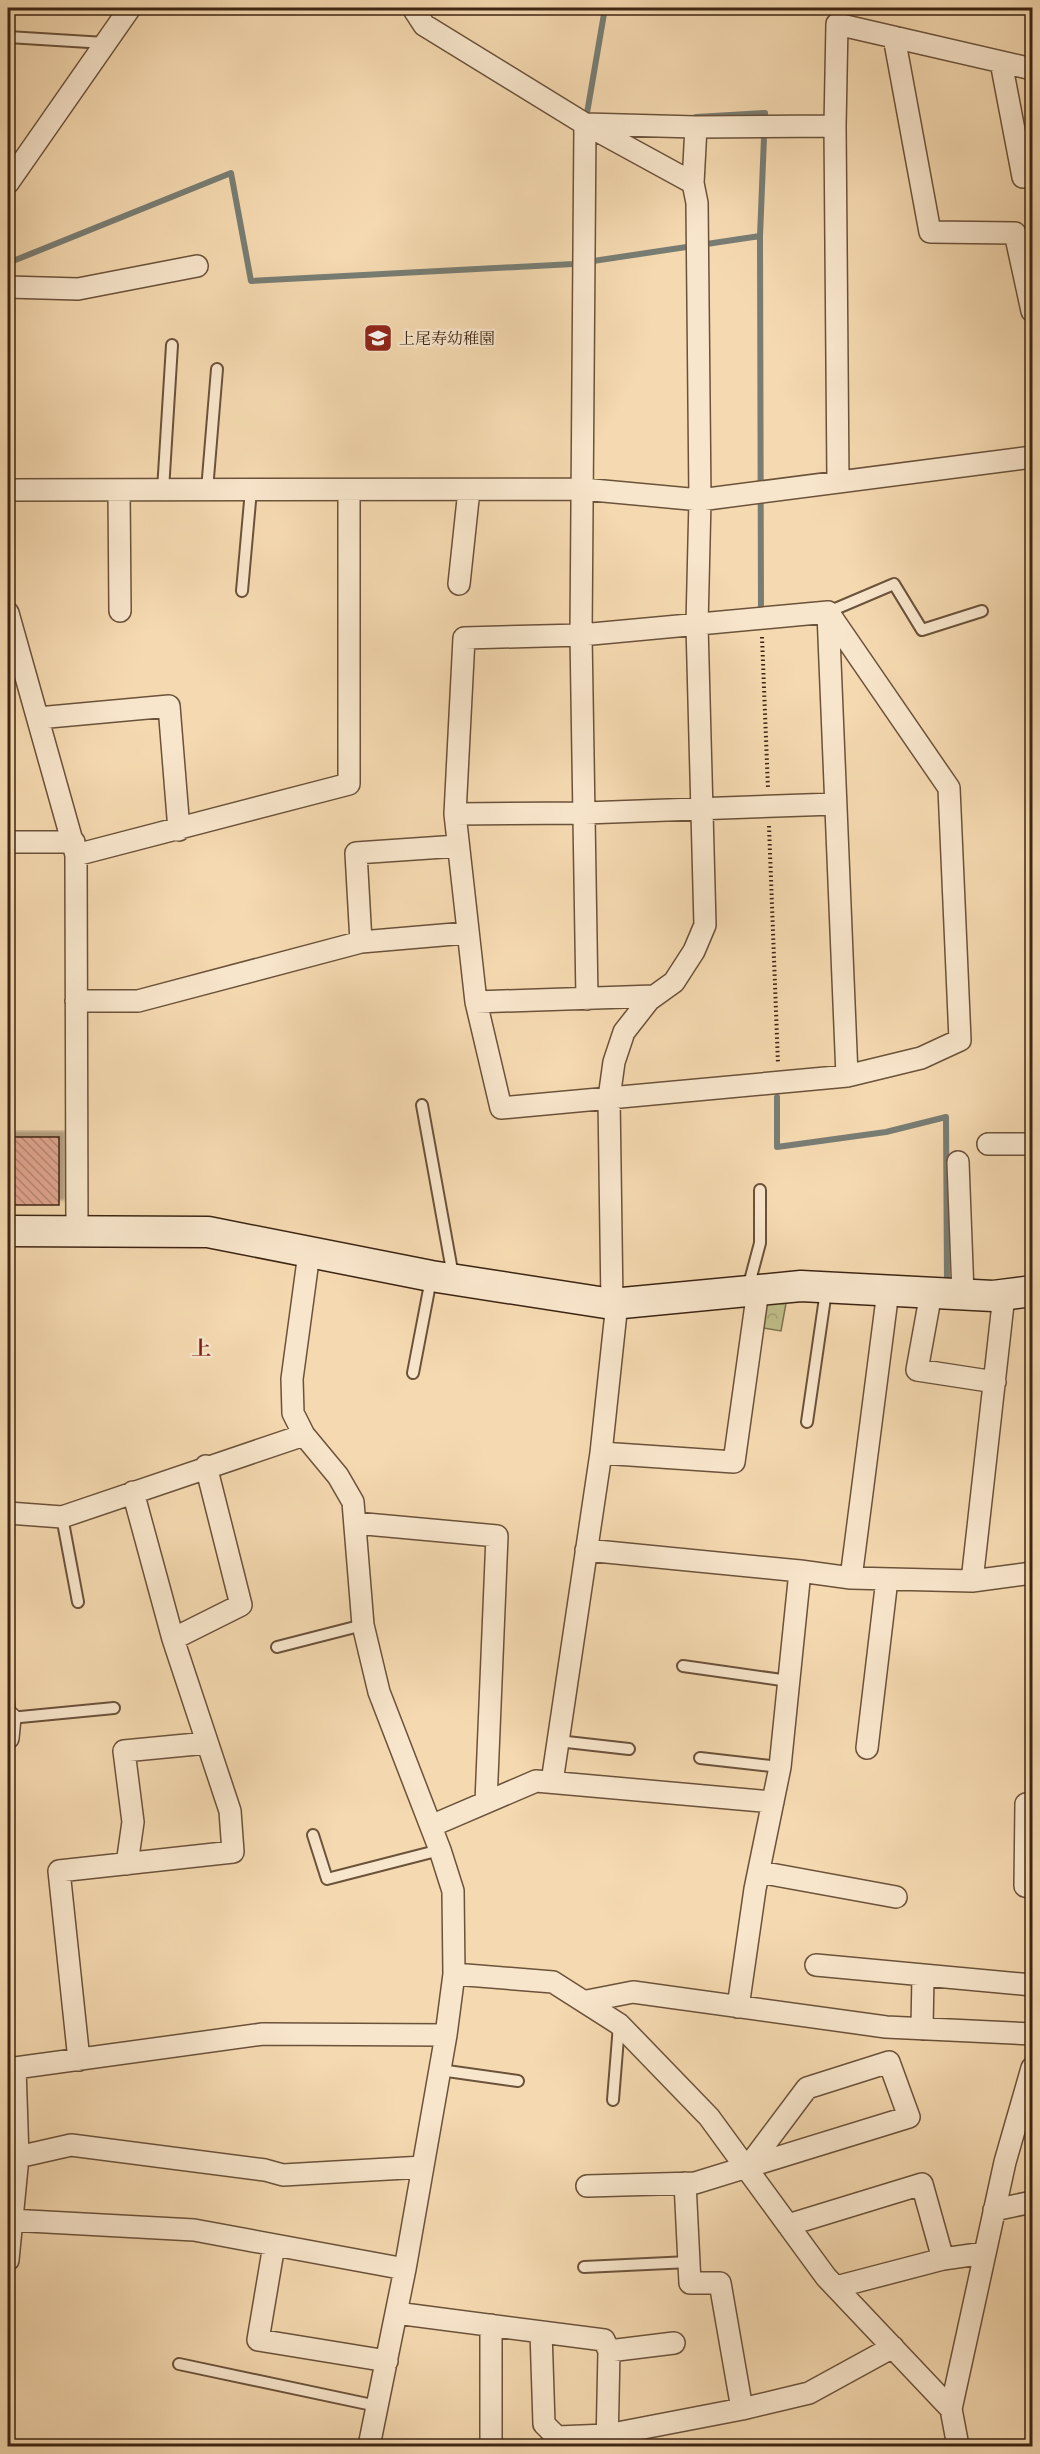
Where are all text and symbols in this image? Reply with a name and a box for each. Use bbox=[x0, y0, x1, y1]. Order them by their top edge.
school or university icon: 上尾寿幼稚園 bbox=[362, 322, 394, 354]
place label: 上尾寿幼稚園 bbox=[399, 329, 495, 351]
district label: 上 bbox=[191, 1336, 211, 1364]

